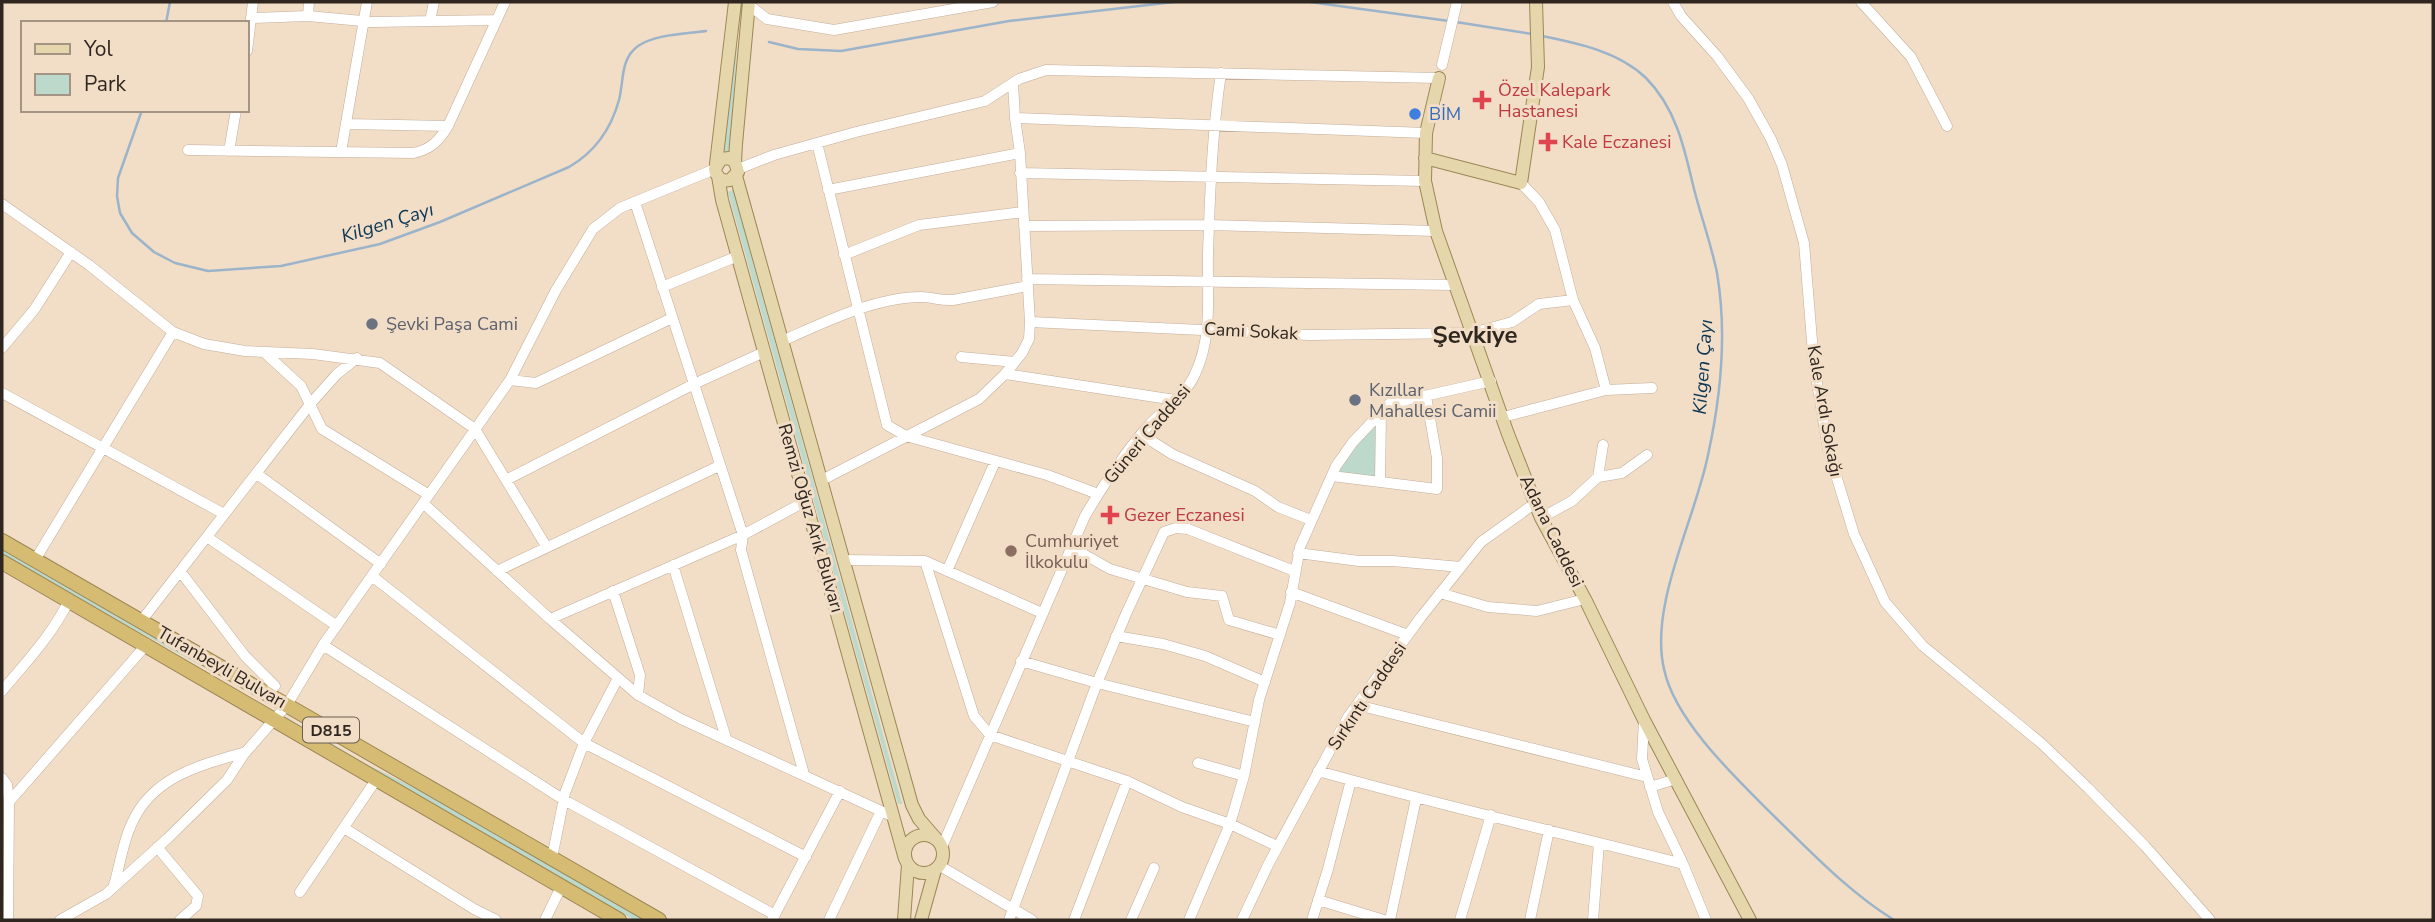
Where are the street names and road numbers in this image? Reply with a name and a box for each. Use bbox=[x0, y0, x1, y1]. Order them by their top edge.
street label: Cami Sokak bbox=[1203, 317, 1300, 345]
street label: Kale Ardı Sokağı bbox=[1802, 343, 1848, 479]
street label: Güneri Caddesi bbox=[1098, 379, 1196, 489]
street label: Remzi Oğuz Arık Bulvarı bbox=[773, 421, 849, 615]
street label: Adana Caddesi bbox=[1514, 471, 1590, 591]
street label: Tufanbeyli Bulvarı bbox=[153, 620, 291, 714]
street label: Sırkıntı Caddesi bbox=[1322, 637, 1412, 755]
road number: D815 bbox=[303, 718, 359, 743]

